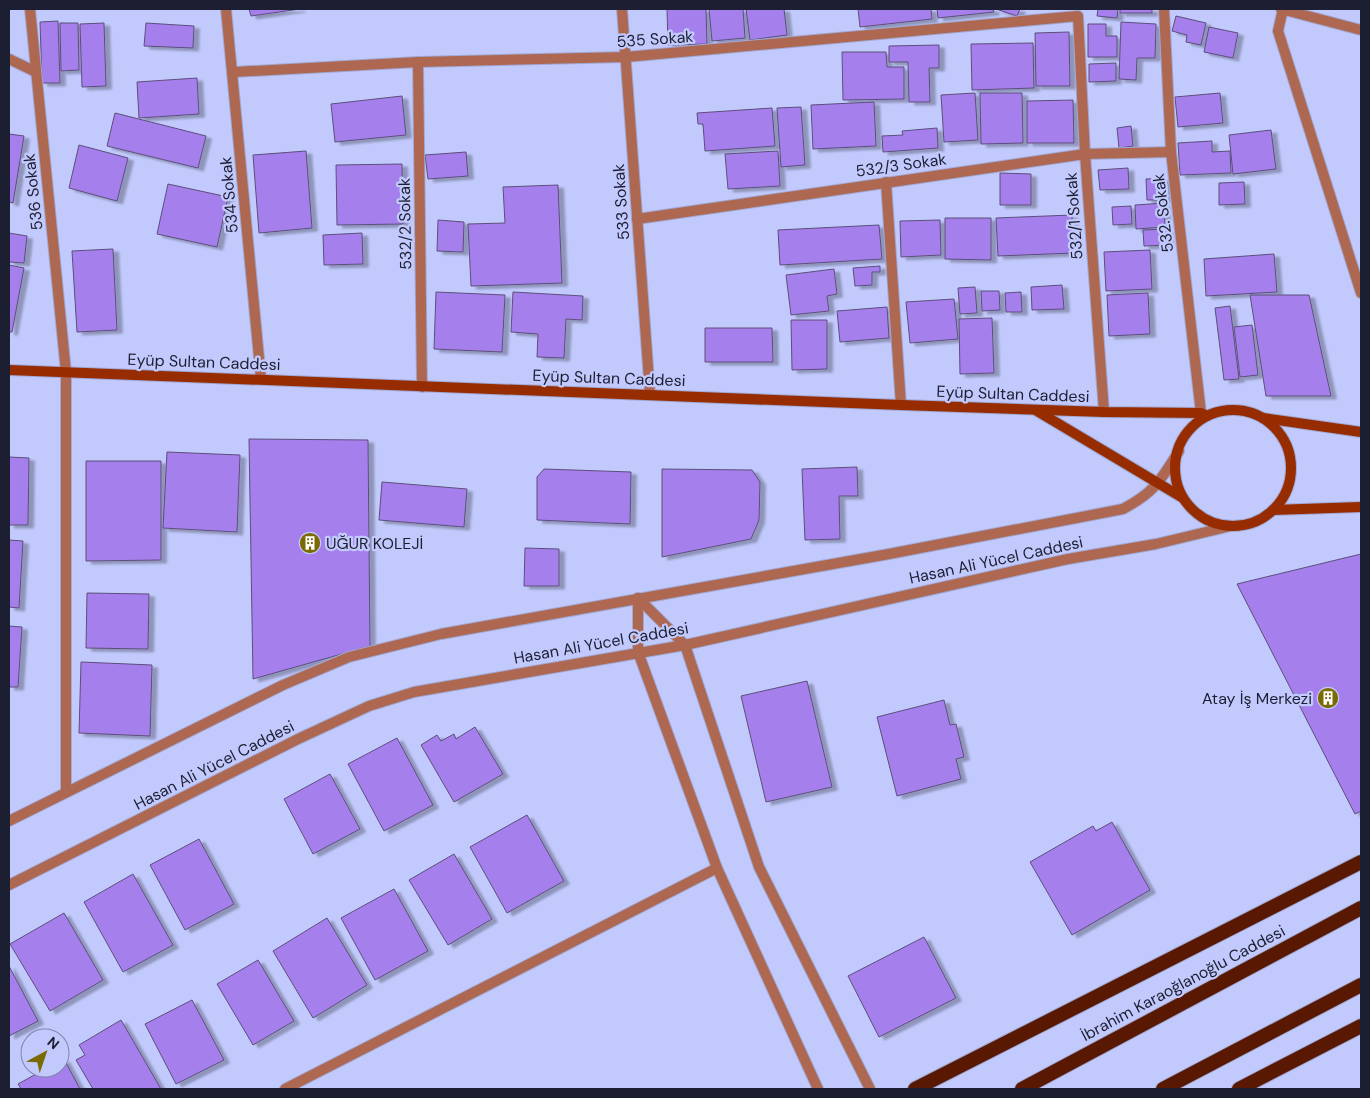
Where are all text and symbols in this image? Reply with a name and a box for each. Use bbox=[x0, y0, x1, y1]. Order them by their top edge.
street label: 535 Sokak bbox=[616, 26, 694, 52]
street label: 532/3 Sokak bbox=[854, 148, 948, 182]
street label: 536 Sokak bbox=[19, 153, 47, 231]
street label: 534 Sokak bbox=[215, 156, 243, 234]
street label: 533 Sokak bbox=[608, 163, 634, 241]
street label: 532/1 Sokak bbox=[1060, 172, 1088, 260]
street label: 532. Sokak bbox=[1148, 172, 1178, 254]
street label: 532/2 Sokak bbox=[394, 178, 416, 270]
street label: Eyüp Sultan Caddesi bbox=[127, 349, 281, 375]
street label: Eyüp Sultan Caddesi bbox=[532, 365, 686, 391]
street label: Eyüp Sultan Caddesi bbox=[936, 381, 1090, 407]
building icon: UĞUR KOLEJİ bbox=[298, 531, 322, 555]
street label: Hasan Ali Yücel Caddesi bbox=[907, 531, 1085, 589]
place label: UĞUR KOLEJİ bbox=[326, 533, 423, 554]
street label: Hasan Ali Yücel Caddesi bbox=[512, 617, 690, 669]
building icon: Atay İş Merkezi bbox=[1316, 686, 1340, 710]
place label: Atay İş Merkezi bbox=[1202, 688, 1312, 709]
street label: Hasan Ali Yücel Caddesi bbox=[130, 715, 298, 815]
street label: İbrahim Karaoğlanoğlu Caddesi bbox=[1077, 920, 1289, 1046]
north arrow bbox=[20, 1028, 70, 1078]
text: N bbox=[44, 1033, 63, 1053]

